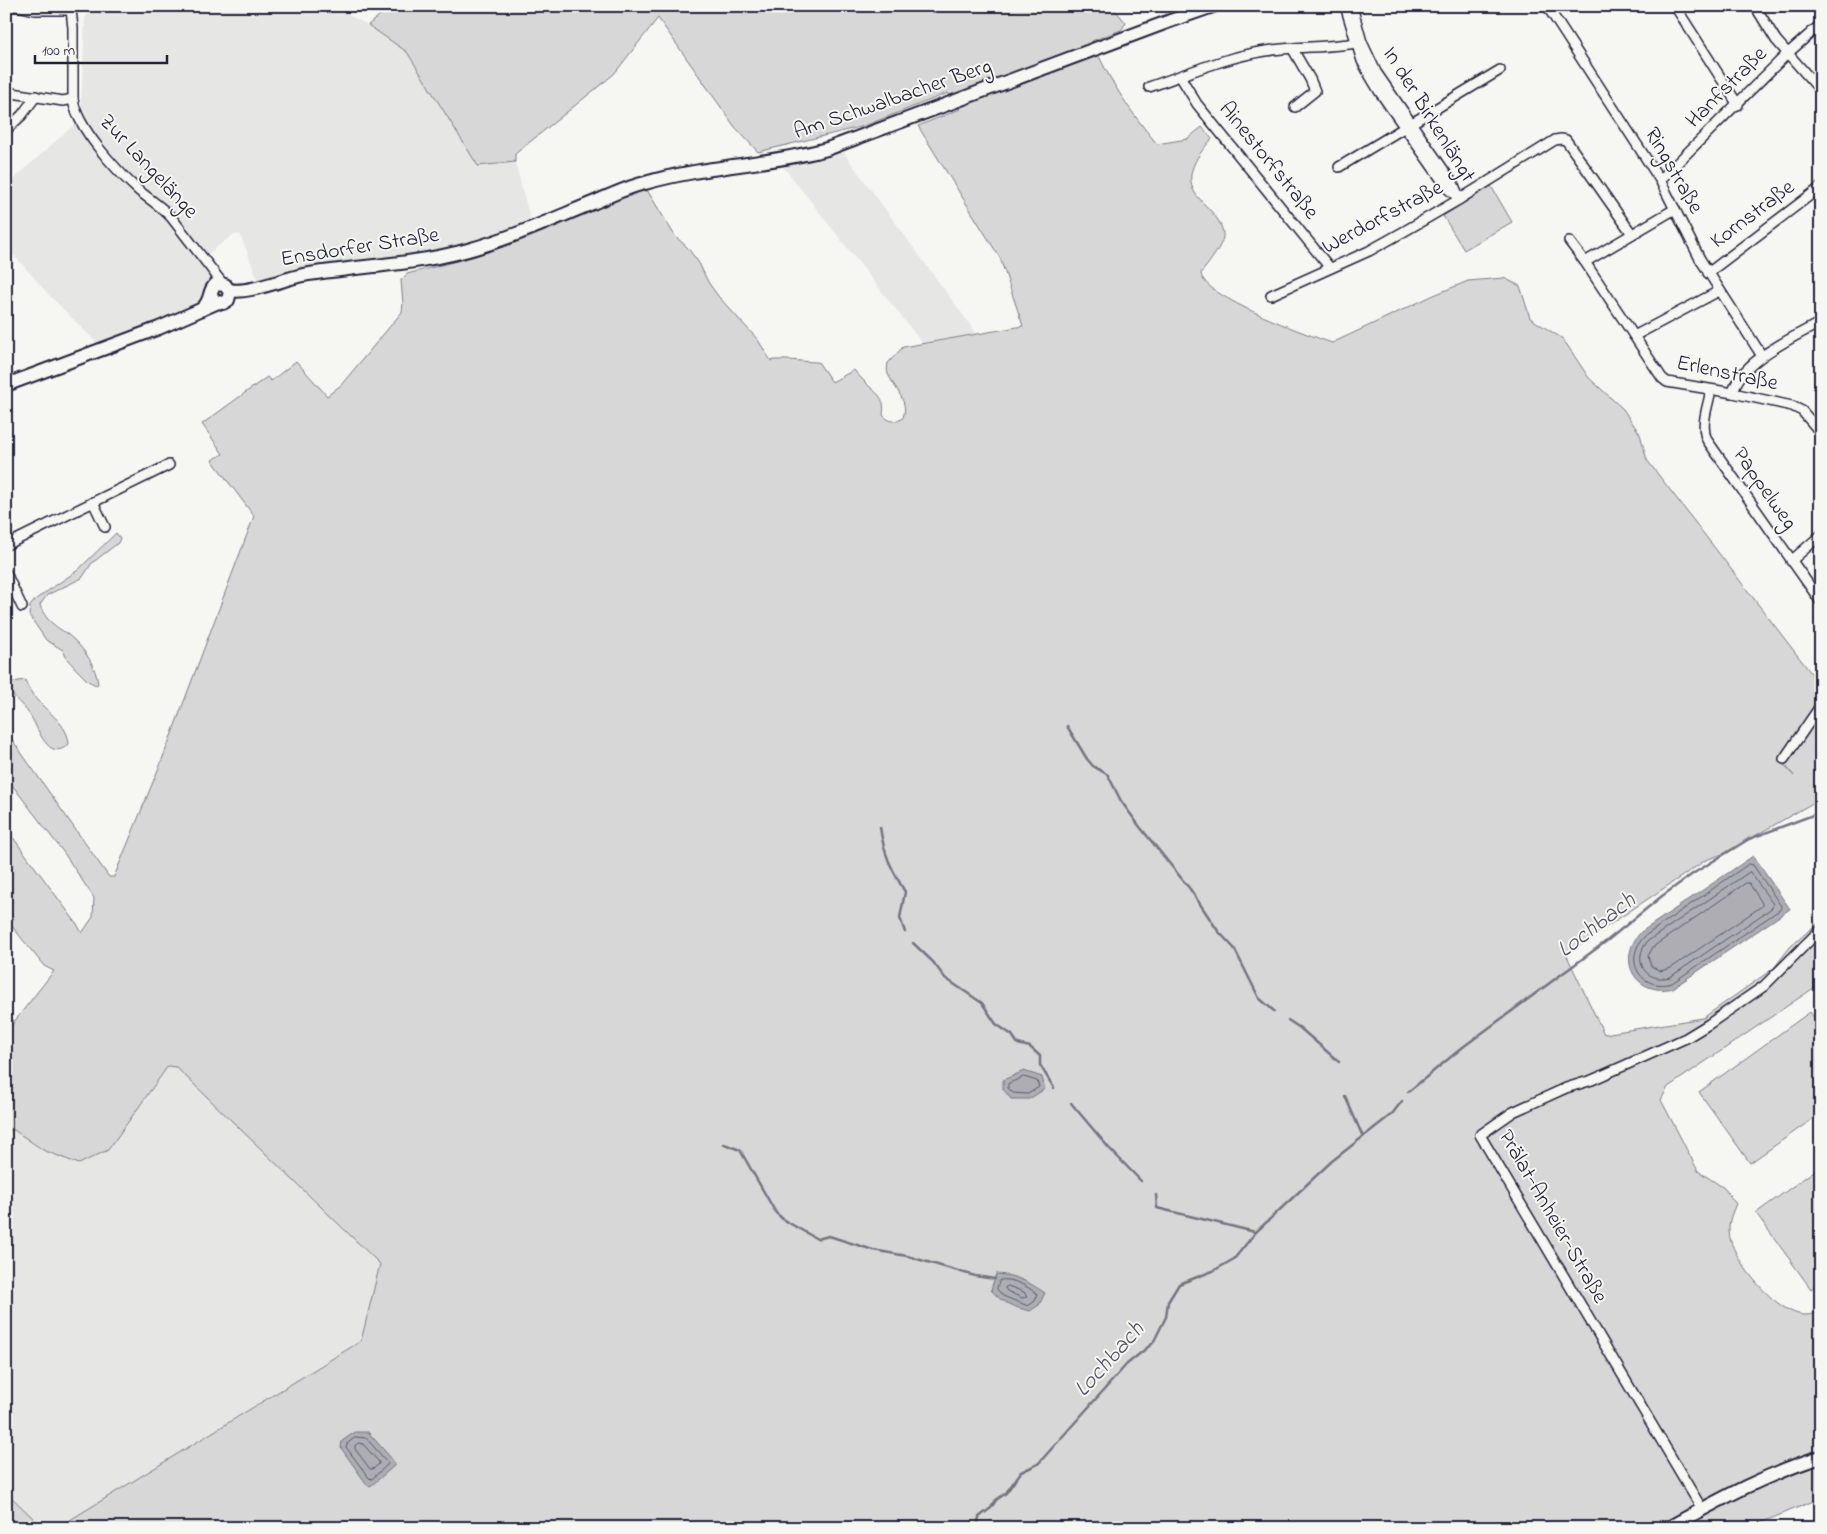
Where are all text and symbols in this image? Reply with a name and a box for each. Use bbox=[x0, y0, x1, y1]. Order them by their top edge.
scale bar bbox=[35, 32, 168, 64]
text: 100 m bbox=[42, 40, 75, 62]
street label: Hanfstraße bbox=[1679, 40, 1775, 136]
street label: In der Birkenlängt bbox=[1373, 41, 1483, 190]
street label: Am Schwalbacher Berg bbox=[790, 51, 997, 150]
street label: Ainestorfstraße bbox=[1210, 95, 1326, 227]
street label: Zur Langelänge bbox=[90, 107, 205, 227]
street label: Ringstraße bbox=[1634, 122, 1711, 221]
street label: Werdorfstraße bbox=[1317, 173, 1449, 263]
street label: Kornstraße bbox=[1704, 173, 1802, 257]
street label: Ensdorfer Straße bbox=[278, 220, 442, 276]
street label: Erlenstraße bbox=[1673, 348, 1781, 400]
street label: Pappelweg bbox=[1723, 441, 1804, 538]
water label: Lochbach bbox=[1550, 884, 1644, 967]
street label: Prälat-Anheier-Straße bbox=[1489, 1124, 1615, 1310]
water label: Lochbach bbox=[1067, 1314, 1154, 1406]

